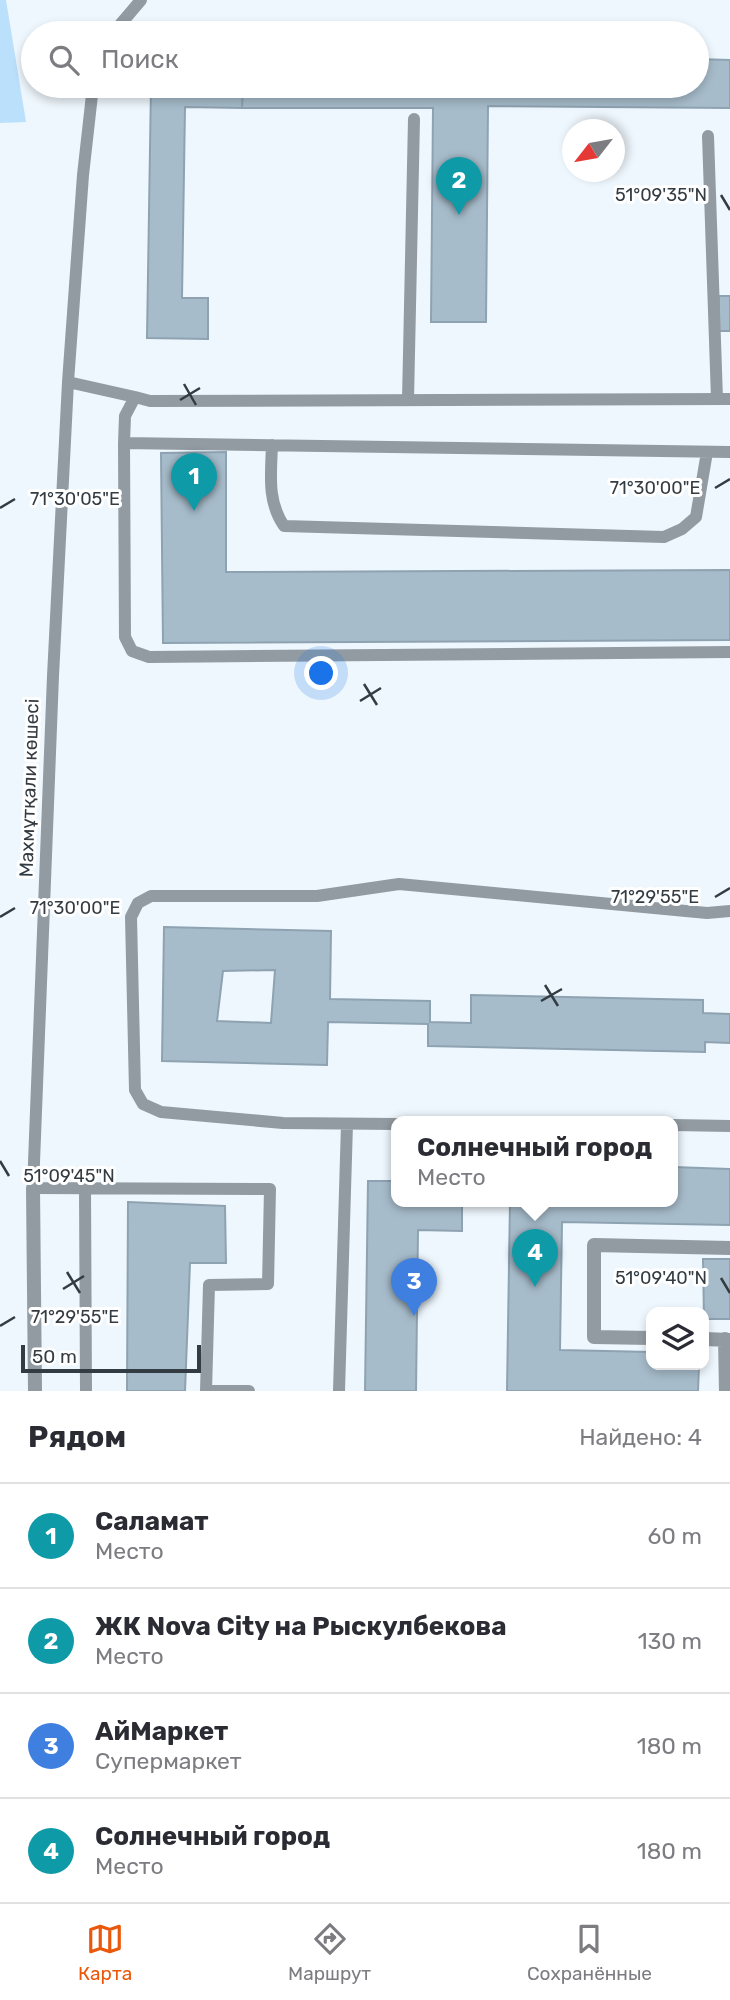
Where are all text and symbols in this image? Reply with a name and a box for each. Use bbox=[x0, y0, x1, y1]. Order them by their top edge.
search box bbox=[21, 21, 709, 98]
icon: search bbox=[45, 41, 83, 79]
text: Поиск bbox=[101, 44, 179, 75]
north arrow bbox=[562, 119, 625, 182]
pin: 2 bbox=[436, 157, 482, 215]
text: 51°09'35"N bbox=[615, 184, 707, 206]
pin: 1 bbox=[171, 453, 217, 511]
text: 71°30'00"E bbox=[610, 477, 700, 499]
text: 71°30'05"E bbox=[30, 488, 120, 510]
your location bbox=[304, 656, 338, 690]
street label: Махмұтқали көшесі bbox=[14, 698, 44, 878]
text: 71°29'55"E bbox=[611, 886, 699, 908]
text: 71°30'00"E bbox=[30, 897, 120, 919]
popup bbox=[391, 1116, 678, 1207]
text: Солнечный город bbox=[417, 1132, 652, 1163]
text: Место bbox=[417, 1163, 486, 1191]
text: 51°09'45"N bbox=[23, 1165, 115, 1187]
pin: 4 bbox=[512, 1229, 558, 1287]
pin: 3 bbox=[391, 1258, 437, 1316]
text: 51°09'40"N bbox=[615, 1267, 707, 1289]
text: 71°29'55"E bbox=[31, 1306, 119, 1328]
map controls bbox=[646, 1307, 709, 1370]
button: layers bbox=[646, 1307, 709, 1370]
scale bar bbox=[21, 1342, 201, 1374]
text: 50 m bbox=[32, 1345, 77, 1368]
text: Рядом bbox=[28, 1419, 126, 1455]
text: Найдено: 4 bbox=[579, 1423, 702, 1451]
text: Саламат bbox=[95, 1506, 209, 1537]
text: 1 bbox=[45, 1522, 57, 1550]
text: 60 m bbox=[647, 1522, 702, 1550]
text: Место bbox=[95, 1537, 164, 1565]
text: ЖК Nova City на Рыскулбекова bbox=[95, 1611, 506, 1642]
text: 2 bbox=[44, 1627, 58, 1655]
text: 130 m bbox=[638, 1627, 702, 1655]
text: Место bbox=[95, 1642, 164, 1670]
text: АйМаркет bbox=[95, 1716, 228, 1747]
text: 3 bbox=[43, 1732, 59, 1760]
text: 180 m bbox=[637, 1732, 702, 1760]
text: Супермаркет bbox=[95, 1747, 242, 1775]
text: Солнечный город bbox=[95, 1821, 330, 1852]
text: 4 bbox=[43, 1837, 59, 1865]
text: 180 m bbox=[637, 1837, 702, 1865]
text: Место bbox=[95, 1852, 164, 1880]
tab: Карта bbox=[78, 1920, 132, 1985]
tab: Маршрут bbox=[288, 1920, 371, 1985]
tab: Сохранённые bbox=[527, 1920, 652, 1985]

